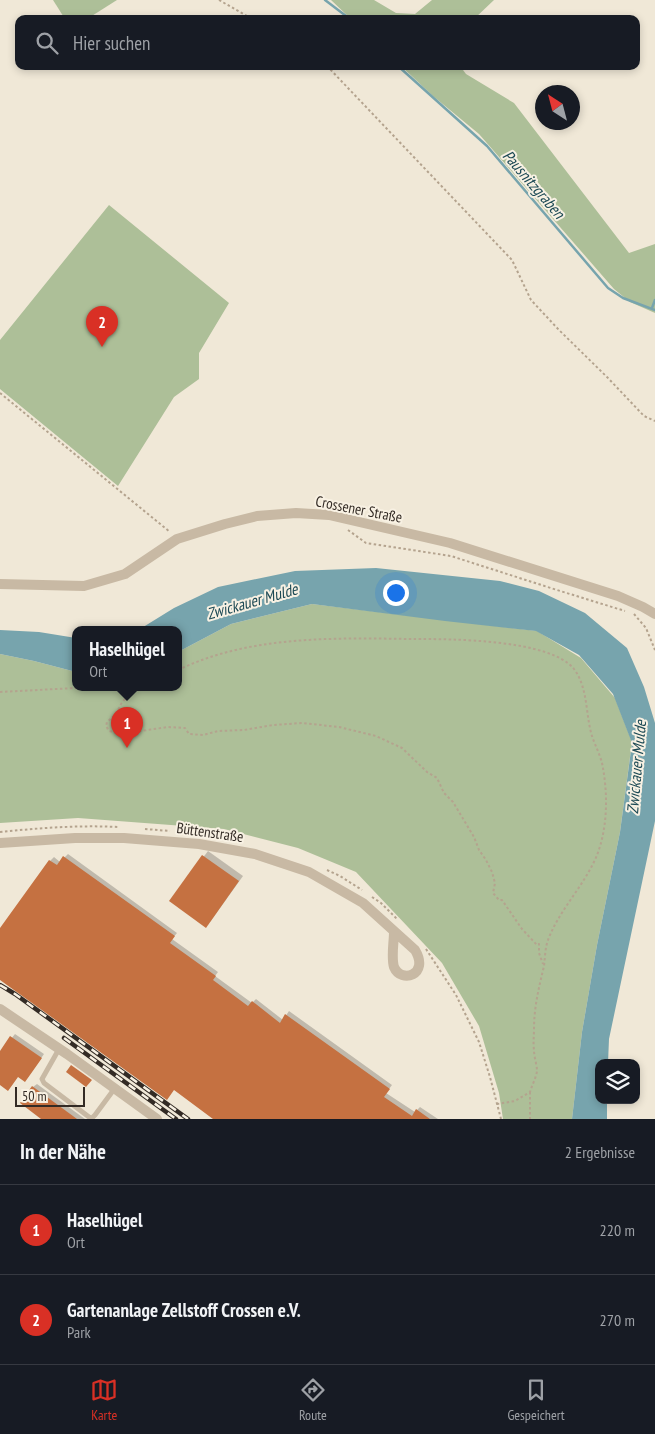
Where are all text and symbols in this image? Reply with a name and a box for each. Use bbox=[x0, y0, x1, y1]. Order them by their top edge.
search box bbox=[15, 15, 640, 70]
icon: search bbox=[33, 29, 61, 57]
text: Hier suchen bbox=[73, 31, 150, 55]
north arrow bbox=[535, 85, 580, 130]
water label: Pausnitzgraben bbox=[499, 146, 570, 223]
pin: 2 bbox=[86, 306, 118, 347]
street label: Crossener Straße bbox=[314, 491, 404, 527]
water label: Zwickauer Mulde bbox=[204, 578, 301, 624]
your location bbox=[383, 580, 409, 606]
popup bbox=[72, 626, 182, 691]
text: Haselhügel bbox=[89, 637, 165, 661]
text: Ort bbox=[89, 661, 107, 681]
pin: 1 bbox=[111, 707, 143, 748]
water label: Zwickauer Mulde bbox=[622, 718, 650, 815]
street label: Büttenstraße bbox=[175, 818, 245, 846]
map controls bbox=[595, 1059, 640, 1104]
button: layers bbox=[595, 1059, 640, 1104]
scale bar bbox=[15, 1084, 85, 1107]
text: 50 m bbox=[22, 1087, 47, 1105]
text: In der Nähe bbox=[20, 1138, 106, 1165]
text: 2 Ergebnisse bbox=[565, 1142, 635, 1162]
text: Haselhügel bbox=[67, 1208, 143, 1232]
text: 1 bbox=[32, 1220, 40, 1240]
text: 220 m bbox=[600, 1220, 635, 1240]
text: Ort bbox=[67, 1232, 85, 1252]
text: Gartenanlage Zellstoff Crossen e.V. bbox=[67, 1298, 301, 1322]
text: 2 bbox=[32, 1310, 40, 1330]
text: 270 m bbox=[600, 1310, 635, 1330]
text: Park bbox=[67, 1322, 91, 1342]
tab: Karte bbox=[90, 1376, 118, 1424]
tab: Route bbox=[299, 1376, 327, 1424]
tab: Gespeichert bbox=[507, 1376, 565, 1424]

